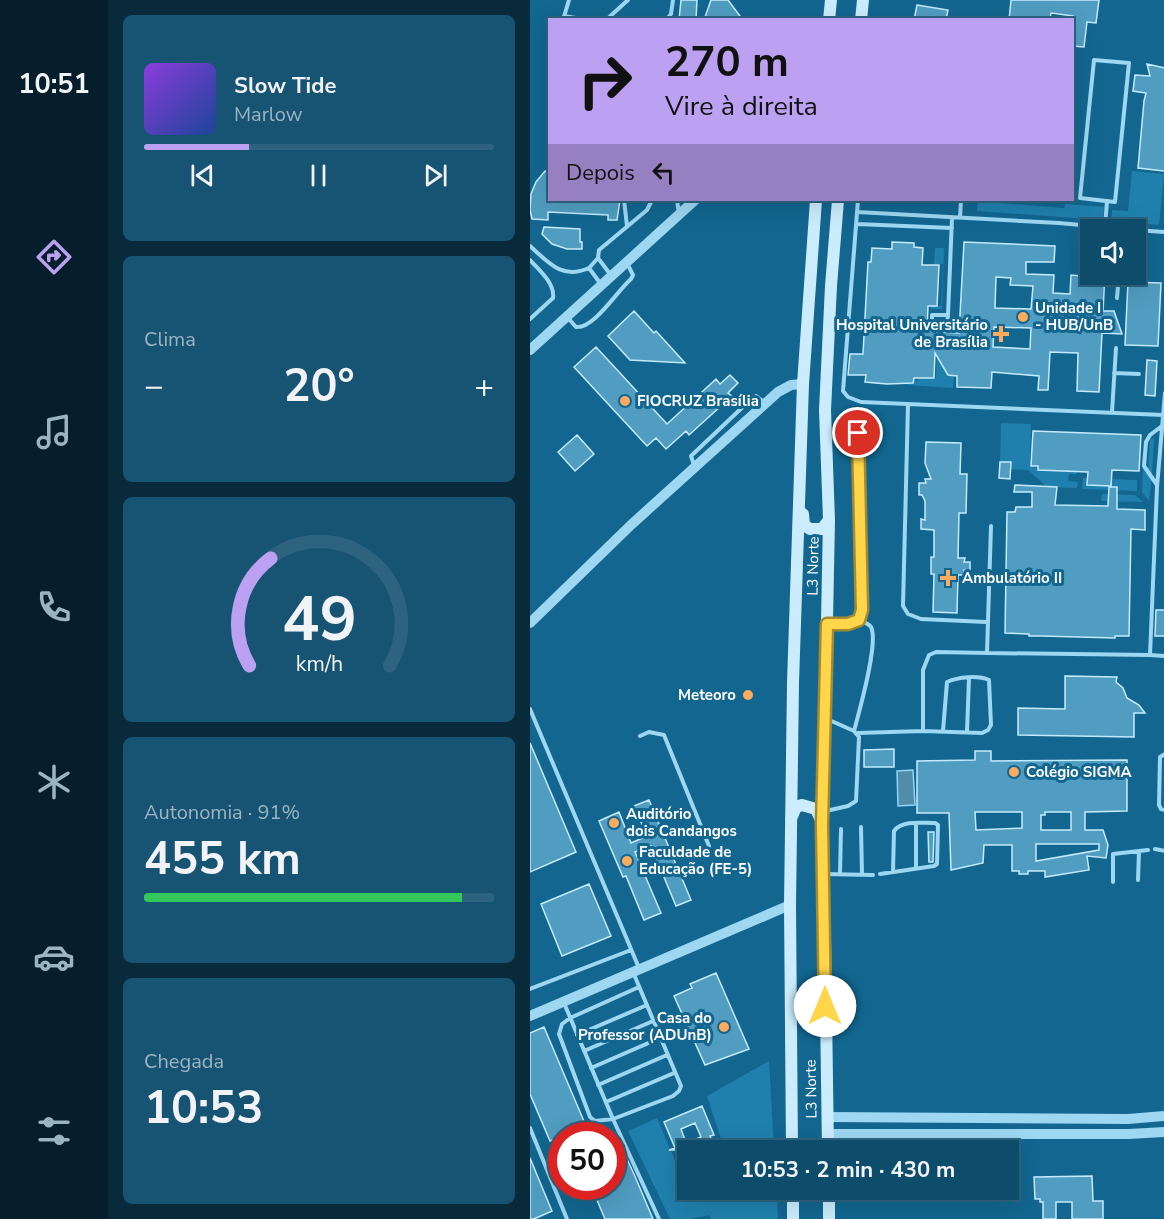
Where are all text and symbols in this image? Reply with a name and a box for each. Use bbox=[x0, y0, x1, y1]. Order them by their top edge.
text: 270 m bbox=[665, 34, 789, 91]
icon: right bbox=[566, 42, 644, 120]
text: 10:51 bbox=[18, 66, 90, 103]
text: Slow Tide bbox=[234, 71, 336, 101]
text: Vire à direita bbox=[665, 88, 818, 125]
text: Marlow bbox=[234, 101, 302, 128]
icon: left bbox=[647, 156, 680, 189]
text: Depois bbox=[566, 158, 635, 188]
icon: previous bbox=[186, 159, 219, 192]
icon: pause bbox=[302, 159, 335, 192]
icon: next bbox=[419, 159, 452, 192]
map controls bbox=[1080, 219, 1146, 285]
button: sound bbox=[1080, 219, 1146, 285]
icon: directions bbox=[33, 236, 75, 278]
place label: Unidade I - HUB/UnB bbox=[1035, 298, 1113, 335]
marker: Unidade I - HUB/UnB bbox=[1016, 310, 1030, 324]
place label: Hospital Universitário de Brasília bbox=[836, 315, 988, 352]
marker: Hospital Universitário de Brasília bbox=[992, 325, 1010, 343]
text: Clima bbox=[144, 326, 196, 353]
text: 20° bbox=[283, 356, 355, 417]
text: − bbox=[144, 364, 164, 409]
text: + bbox=[474, 364, 494, 409]
place label: FIOCRUZ Brasília bbox=[637, 391, 759, 411]
marker: FIOCRUZ Brasília bbox=[618, 394, 632, 408]
pin bbox=[832, 407, 883, 458]
icon: music bbox=[33, 411, 75, 453]
icon: arrive bbox=[841, 416, 874, 449]
street label: L3 Norte bbox=[802, 536, 824, 596]
place label: Ambulatório II bbox=[962, 568, 1062, 588]
marker: Ambulatório II bbox=[939, 569, 957, 587]
text: 49 bbox=[282, 578, 356, 663]
icon: phone bbox=[33, 586, 75, 628]
text: km/h bbox=[295, 650, 343, 680]
place label: Meteoro bbox=[678, 685, 736, 705]
marker: Meteoro bbox=[741, 688, 755, 702]
icon: climate bbox=[33, 761, 75, 803]
place label: Colégio SIGMA bbox=[1026, 762, 1132, 782]
marker: Colégio SIGMA bbox=[1007, 765, 1021, 779]
text: Autonomia · 91% bbox=[144, 799, 300, 826]
place label: Auditório dois Candangos bbox=[626, 804, 737, 841]
marker: Auditório dois Candangos bbox=[607, 816, 621, 830]
text: 455 km bbox=[144, 829, 301, 890]
place label: Faculdade de Educação (FE-5) bbox=[639, 842, 752, 879]
marker: Faculdade de Educação (FE-5) bbox=[620, 854, 634, 868]
icon: car bbox=[33, 936, 75, 978]
position arrow bbox=[793, 974, 857, 1038]
place label: Casa do Professor (ADUnB) bbox=[578, 1008, 712, 1045]
marker: Casa do Professor (ADUnB) bbox=[717, 1020, 731, 1034]
text: Chegada bbox=[144, 1048, 224, 1075]
street label: L3 Norte bbox=[800, 1059, 822, 1119]
text: 10:53 bbox=[144, 1078, 263, 1139]
icon: filters bbox=[33, 1110, 75, 1152]
speed limit sign: 50 bbox=[548, 1122, 626, 1200]
text: 10:53 · 2 min · 430 m bbox=[741, 1155, 955, 1185]

